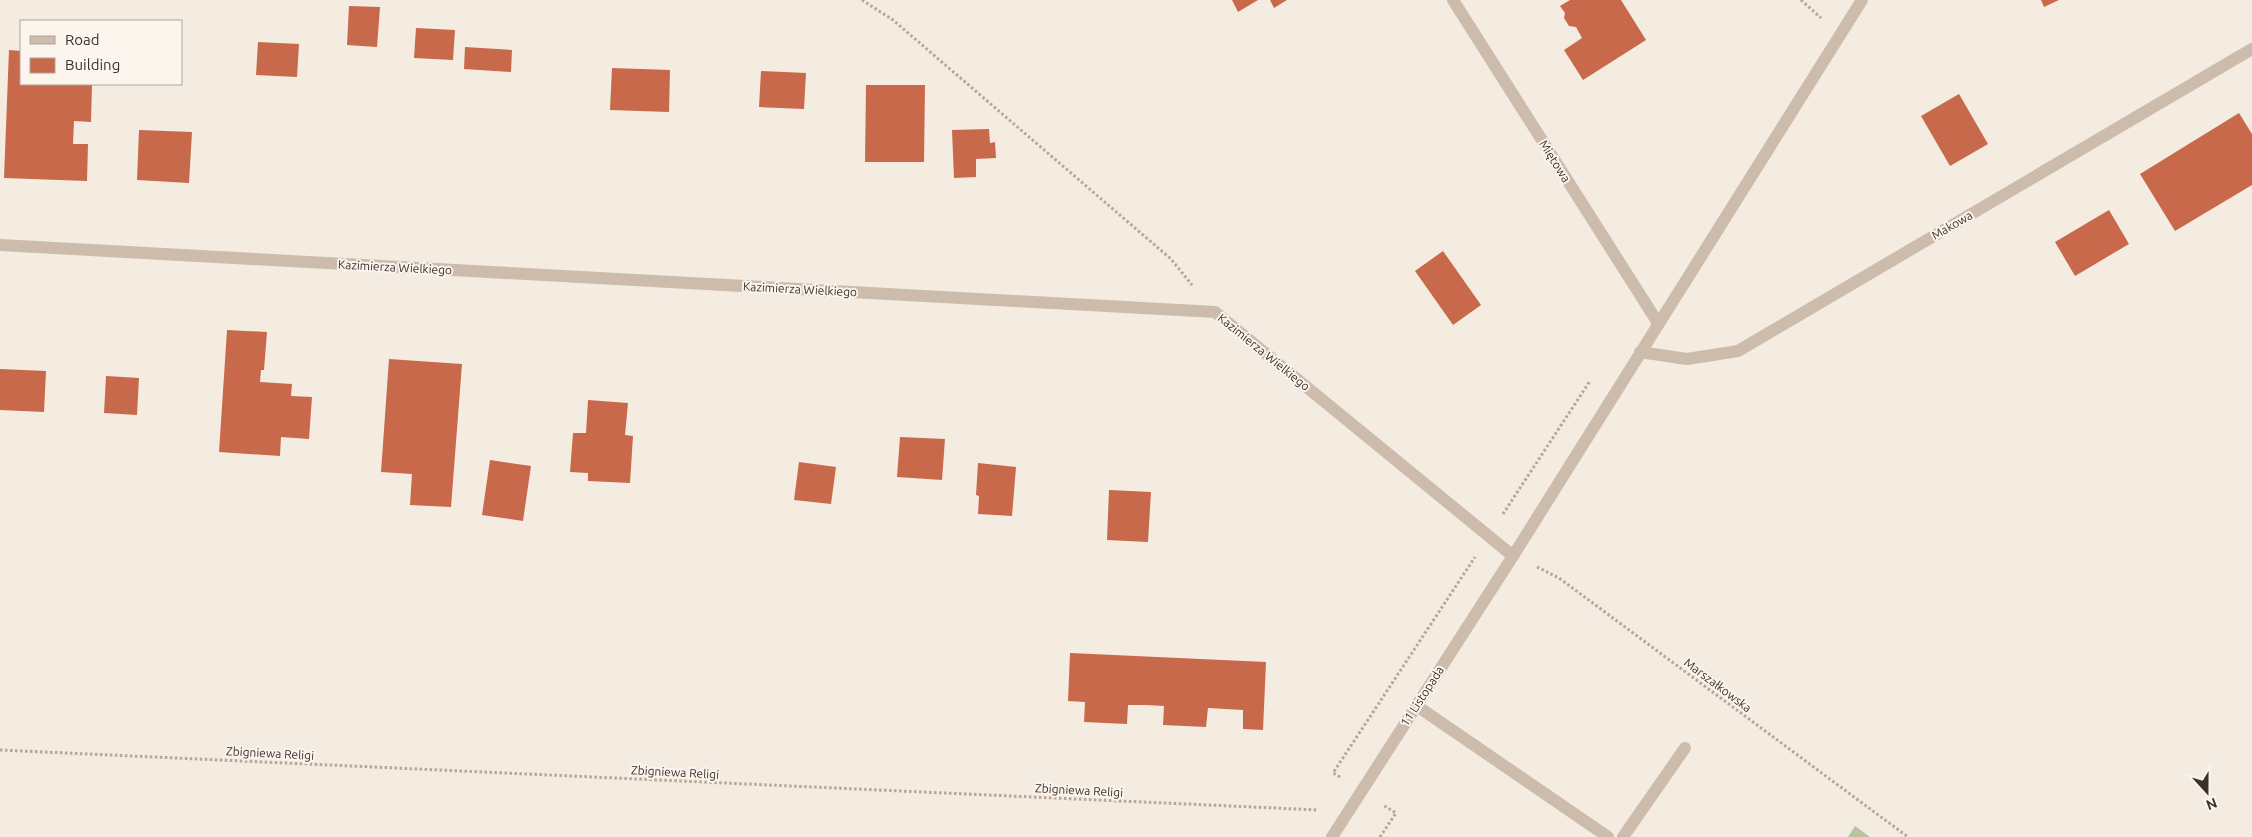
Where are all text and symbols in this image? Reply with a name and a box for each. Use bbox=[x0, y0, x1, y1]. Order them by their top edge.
legend bbox=[20, 20, 182, 85]
text: Road bbox=[65, 31, 100, 48]
text: Building bbox=[65, 56, 120, 73]
street label: Miętowa bbox=[1537, 138, 1573, 184]
street label: Makowa bbox=[1929, 208, 1975, 242]
street label: Kazimierza Wielkiego bbox=[338, 258, 452, 276]
street label: Kazimierza Wielkiego bbox=[743, 280, 857, 298]
street label: Kazimierza Wielkiego bbox=[1215, 311, 1313, 393]
street label: Marszałkowska bbox=[1682, 656, 1754, 714]
street label: 11 Listopada bbox=[1398, 664, 1446, 728]
street label: Zbigniewa Religi bbox=[226, 744, 314, 762]
street label: Zbigniewa Religi bbox=[631, 763, 719, 781]
north arrow bbox=[2182, 767, 2232, 817]
street label: Zbigniewa Religi bbox=[1035, 781, 1123, 799]
text: N bbox=[2204, 795, 2219, 813]

